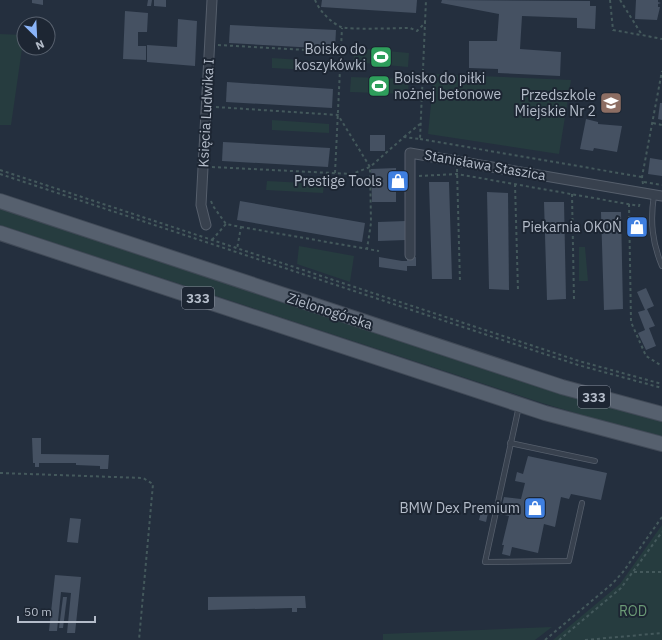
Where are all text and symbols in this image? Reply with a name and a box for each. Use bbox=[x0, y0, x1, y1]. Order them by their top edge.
north arrow bbox=[16, 16, 56, 56]
text: N bbox=[34, 37, 47, 53]
place label: Boisko do koszykówki bbox=[294, 40, 366, 74]
sports icon: Boisko do koszykówki bbox=[368, 44, 394, 70]
street label: Księcia Ludwika I bbox=[194, 58, 218, 168]
place label: Boisko do piłki nożnej betonowe bbox=[394, 69, 502, 103]
sports icon: Boisko do piłki nożnej betonowe bbox=[366, 73, 392, 99]
place label: Przedszkole Miejskie Nr 2 bbox=[515, 86, 596, 120]
school or university icon: Przedszkole Miejskie Nr 2 bbox=[598, 90, 624, 116]
street label: Stanisława Staszica bbox=[423, 145, 548, 185]
shop icon: Prestige Tools bbox=[385, 168, 411, 194]
place label: Prestige Tools bbox=[294, 172, 382, 190]
shop icon: Piekarnia OKOŃ bbox=[624, 214, 650, 240]
place label: Piekarnia OKOŃ bbox=[522, 217, 622, 236]
road number: 333 bbox=[182, 287, 214, 309]
street label: Zielonogórska bbox=[285, 289, 375, 333]
road number: 333 bbox=[578, 386, 610, 408]
shop icon: BMW Dex Premium bbox=[522, 495, 548, 521]
place label: BMW Dex Premium bbox=[399, 499, 520, 517]
scale bar bbox=[18, 598, 95, 624]
park label: ROD bbox=[619, 602, 647, 620]
text: 50 m bbox=[24, 604, 52, 619]

